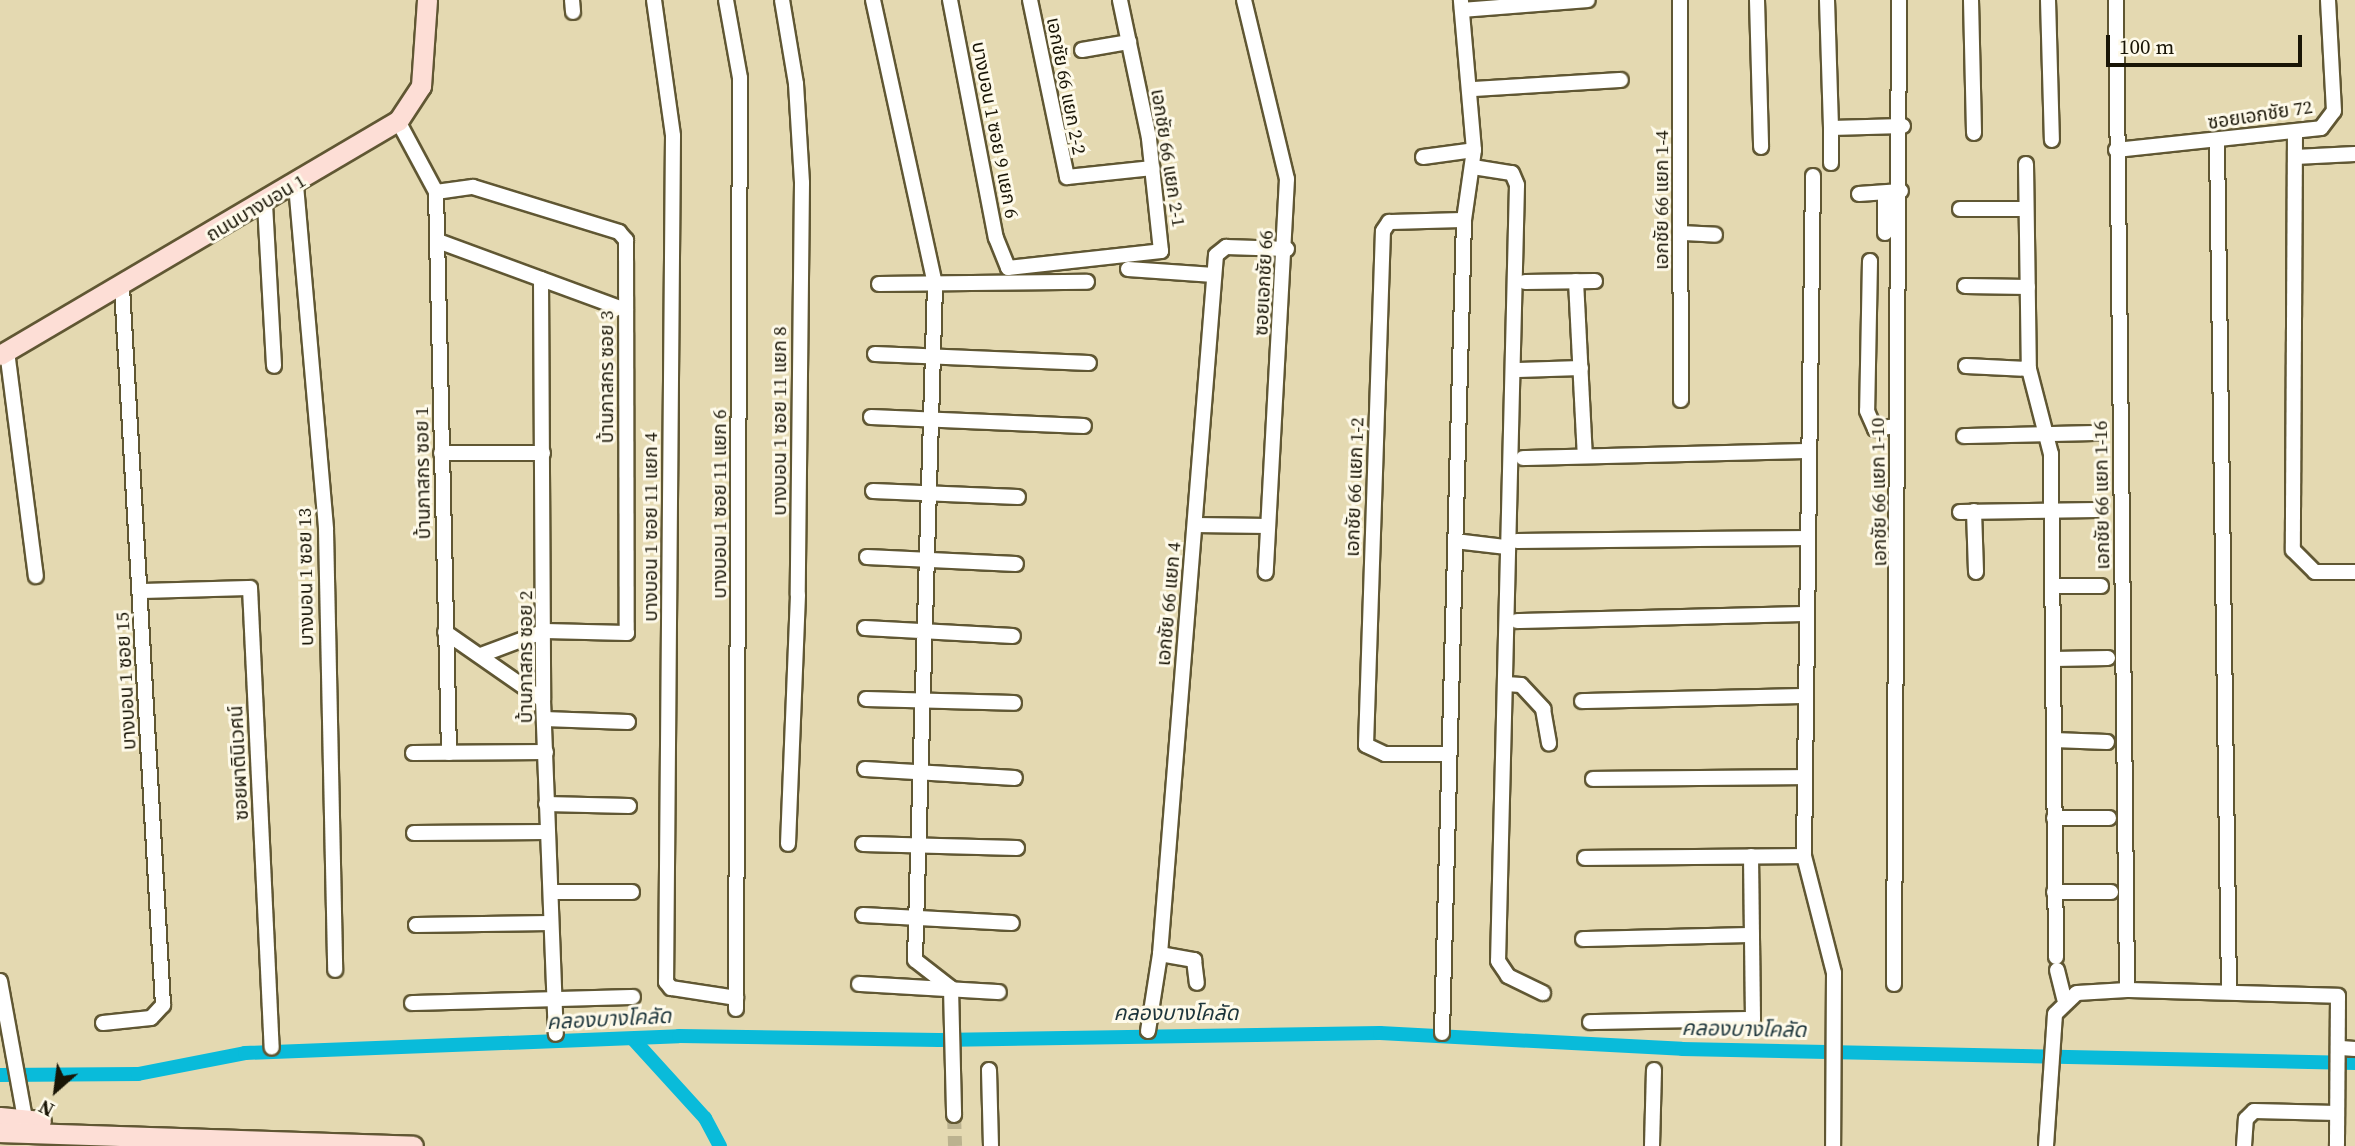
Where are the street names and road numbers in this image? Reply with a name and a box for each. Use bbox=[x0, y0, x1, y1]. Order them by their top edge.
street label: เอกชัย 66 แยก 2-2 bbox=[1041, 15, 1091, 157]
street label: บางบอน 1 ซอย 9 แยก 6 bbox=[967, 40, 1023, 220]
street label: เอกชัย 66 แยก 2-1 bbox=[1146, 87, 1190, 229]
street label: ซอยเอกชัย 72 bbox=[2206, 95, 2314, 135]
street label: เอกชัย 66 แยก 1-4 bbox=[1651, 130, 1673, 270]
street label: ถนนบางบอน 1 bbox=[202, 169, 310, 247]
street label: ซอยเอกชัย 66 bbox=[1250, 230, 1278, 336]
street label: บ้านภาสกร ซอย 3 bbox=[596, 311, 618, 443]
street label: บางบอน 1 ซอย 11 แยก 8 bbox=[769, 326, 791, 516]
street label: บ้านภาสกร ซอย 1 bbox=[410, 406, 436, 540]
street label: บางบอน 1 ซอย 11 แยก 6 bbox=[709, 409, 731, 599]
street label: เอกชัย 66 แยก 1-2 bbox=[1341, 417, 1369, 557]
street label: เอกชัย 66 แยก 1-10 bbox=[1866, 417, 1892, 567]
street label: เอกชัย 66 แยก 1-16 bbox=[2089, 420, 2115, 570]
street label: บางบอน 1 ซอย 11 แยก 4 bbox=[640, 432, 662, 622]
street label: บางบอน 1 ซอย 13 bbox=[293, 508, 319, 646]
street label: เอกชัย 66 แยก 4 bbox=[1152, 541, 1186, 667]
street label: บ้านภาสกร ซอย 2 bbox=[515, 591, 537, 723]
street label: บางบอน 1 ซอย 15 bbox=[111, 612, 141, 750]
street label: ซอยผาตินิเวศน์ bbox=[225, 705, 253, 821]

